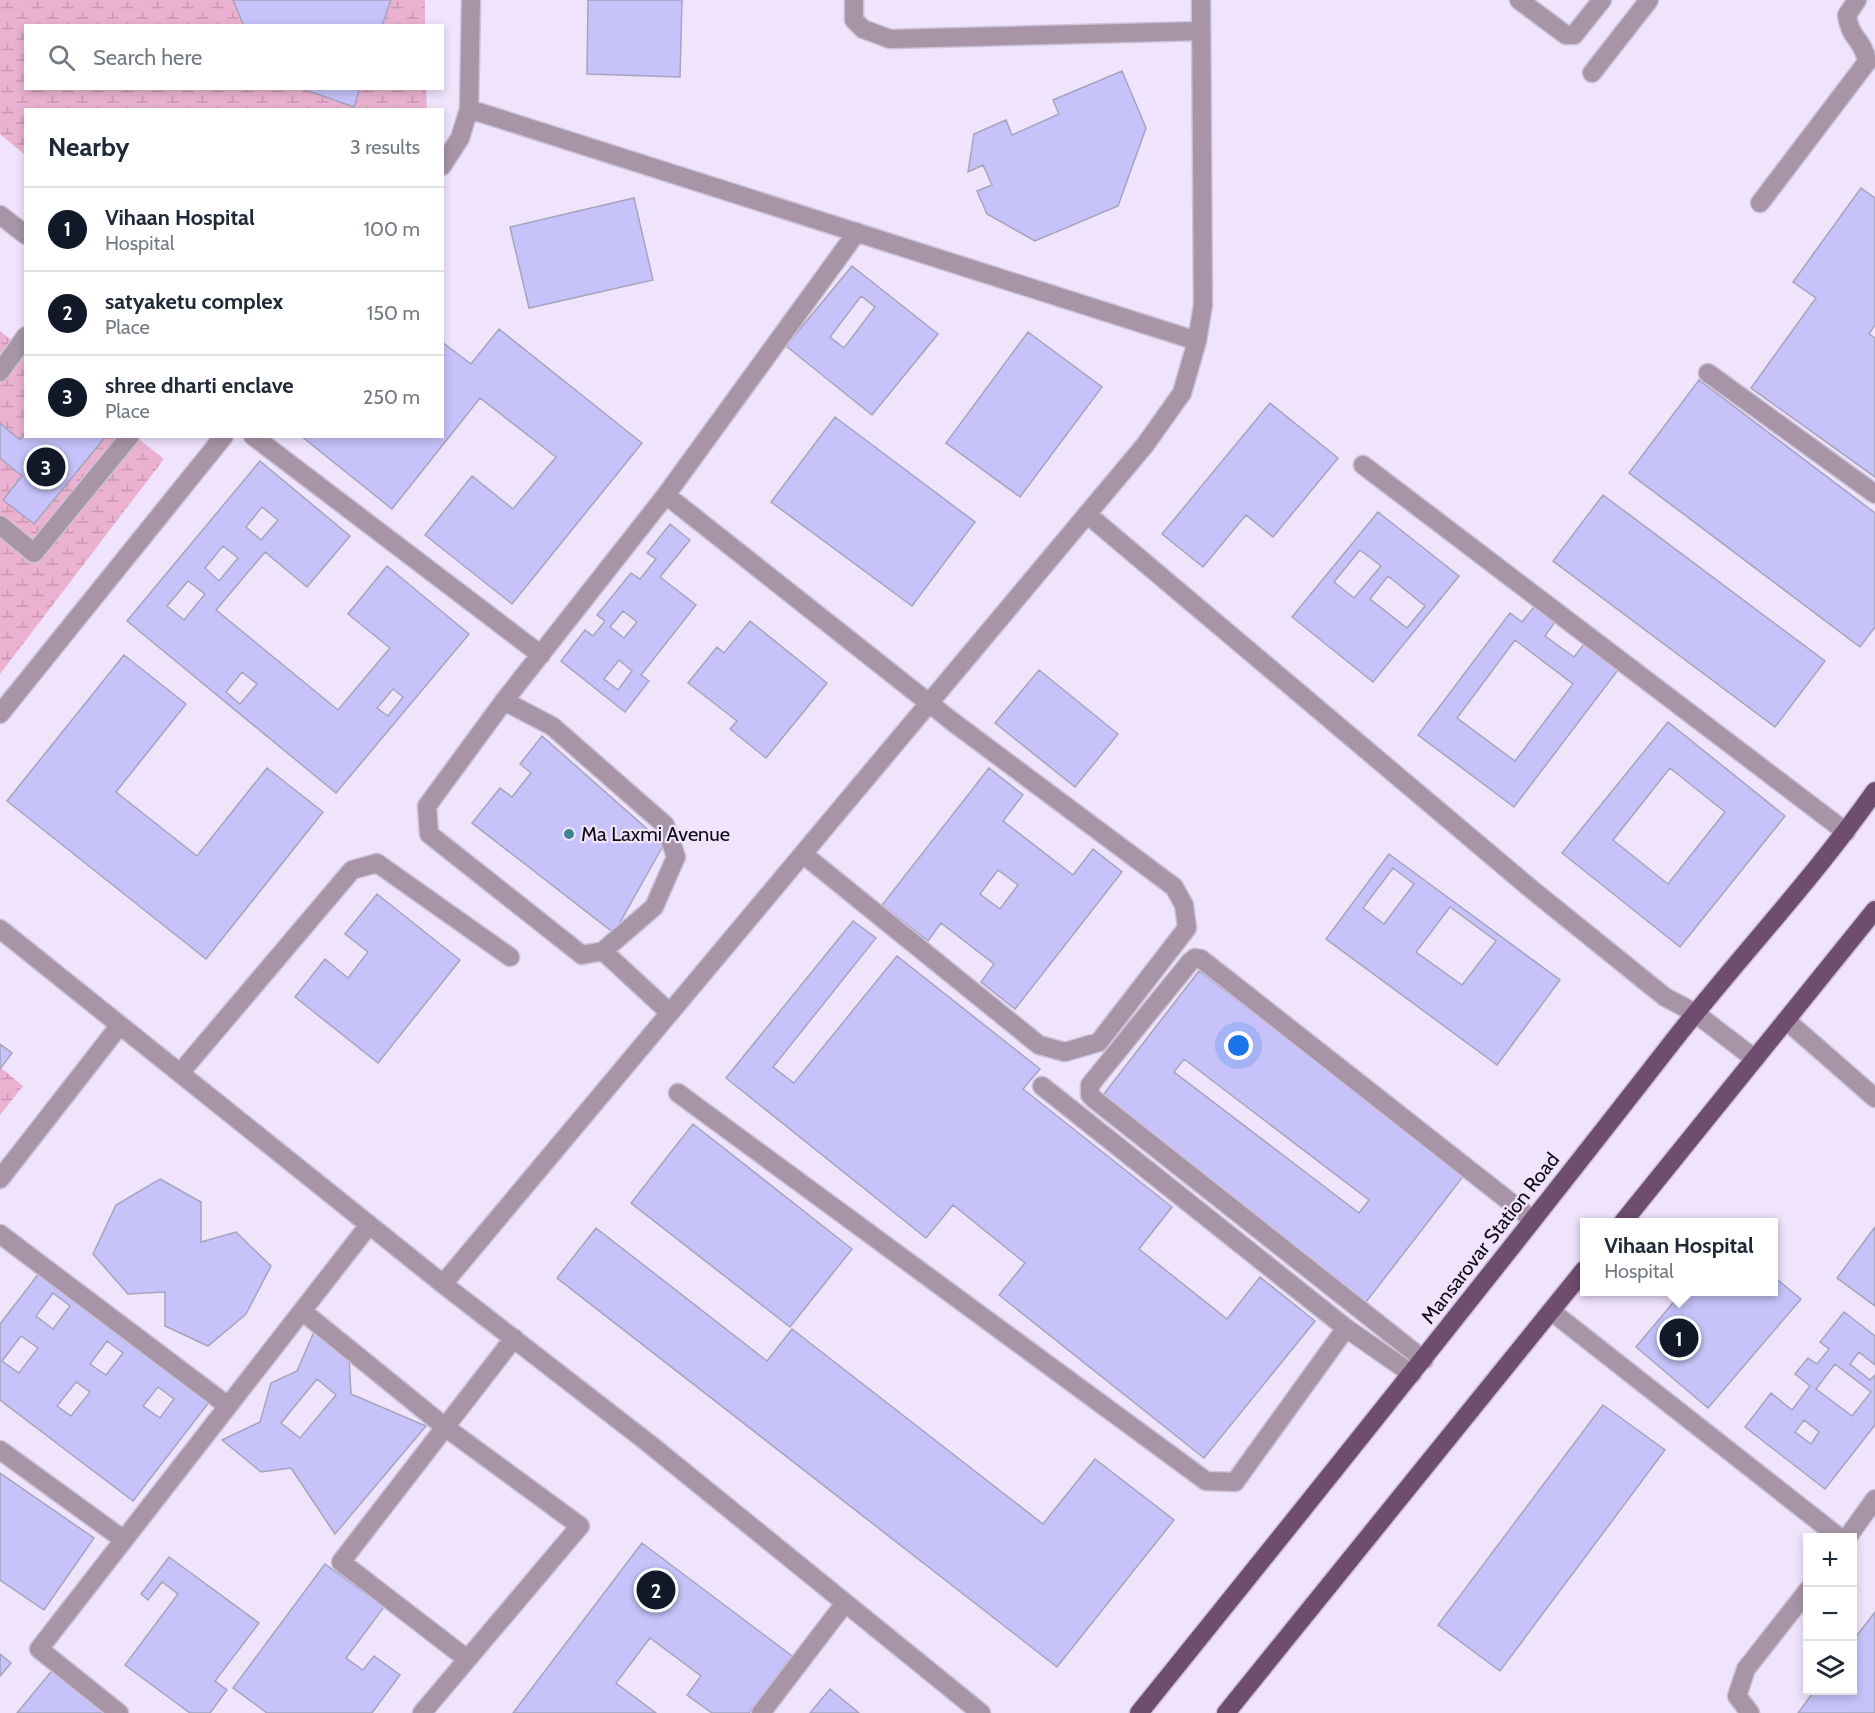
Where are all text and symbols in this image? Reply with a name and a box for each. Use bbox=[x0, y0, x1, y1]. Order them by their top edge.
search box bbox=[24, 24, 444, 90]
icon: search bbox=[45, 41, 78, 74]
text: Search here bbox=[93, 44, 202, 71]
text: Nearby bbox=[48, 131, 129, 163]
text: 3 results bbox=[350, 135, 420, 159]
text: Vihaan Hospital bbox=[105, 204, 255, 231]
text: 1 bbox=[64, 217, 71, 241]
text: 100 m bbox=[364, 217, 420, 241]
text: Hospital bbox=[105, 231, 175, 255]
text: satyaketu complex bbox=[105, 288, 283, 315]
text: 2 bbox=[62, 301, 73, 325]
text: 150 m bbox=[367, 301, 420, 325]
text: Place bbox=[105, 315, 150, 339]
text: shree dharti enclave bbox=[105, 372, 294, 399]
text: 3 bbox=[62, 385, 73, 409]
text: 250 m bbox=[363, 385, 420, 409]
text: Place bbox=[105, 399, 150, 423]
pin: 3 bbox=[26, 444, 66, 490]
place label: Ma Laxmi Avenue bbox=[581, 822, 730, 846]
marker: Ma Laxmi Avenue bbox=[562, 827, 576, 841]
your location bbox=[1224, 1031, 1253, 1060]
street label: Mansarovar Station Road bbox=[1416, 1148, 1564, 1328]
popup bbox=[1580, 1218, 1778, 1296]
text: Vihaan Hospital bbox=[1604, 1232, 1754, 1259]
text: Hospital bbox=[1604, 1259, 1674, 1283]
pin: 1 bbox=[1660, 1316, 1698, 1360]
map controls bbox=[1803, 1533, 1857, 1695]
button: + bbox=[1803, 1533, 1857, 1587]
pin: 2 bbox=[636, 1568, 676, 1612]
button: − bbox=[1803, 1587, 1857, 1641]
button: layers bbox=[1803, 1641, 1857, 1695]

